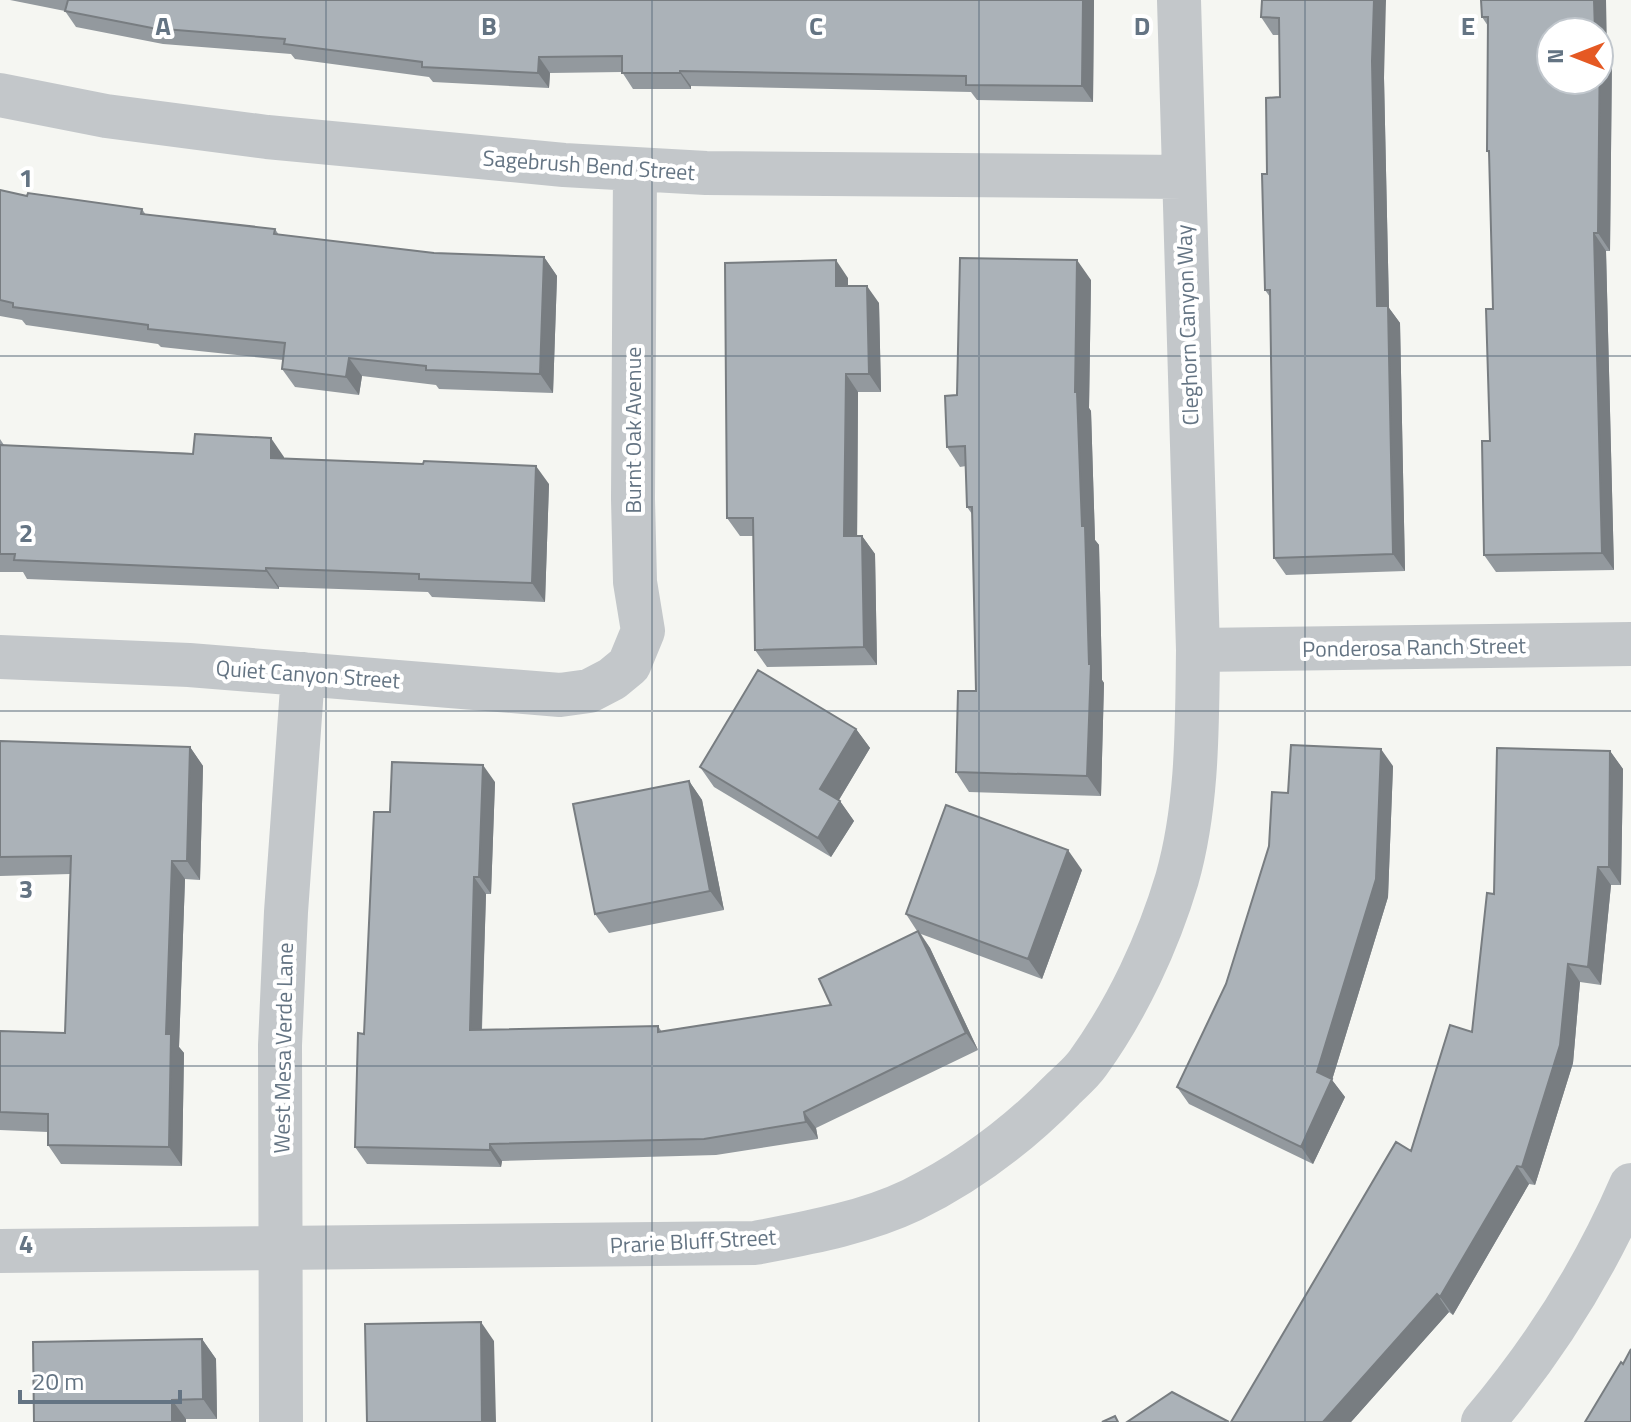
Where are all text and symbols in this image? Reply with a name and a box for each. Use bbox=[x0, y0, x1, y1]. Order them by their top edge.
text: A bbox=[155, 6, 171, 45]
text: B bbox=[481, 6, 497, 45]
text: C bbox=[809, 6, 823, 45]
text: D bbox=[1134, 6, 1150, 45]
text: E bbox=[1461, 6, 1475, 45]
north arrow bbox=[1535, 16, 1615, 96]
text: N bbox=[1538, 48, 1572, 64]
street label: Sagebrush Bend Street bbox=[482, 141, 697, 189]
text: 1 bbox=[19, 158, 33, 197]
street label: Cleghorn Canyon Way bbox=[1166, 223, 1208, 426]
street label: Burnt Oak Avenue bbox=[616, 347, 650, 513]
text: 2 bbox=[19, 513, 33, 552]
street label: Ponderosa Ranch Street bbox=[1302, 628, 1526, 666]
street label: Quiet Canyon Street bbox=[215, 651, 402, 697]
text: 3 bbox=[19, 869, 33, 908]
street label: West Mesa Verde Lane bbox=[264, 942, 302, 1154]
street label: Prarie Bluff Street bbox=[609, 1220, 777, 1262]
text: 4 bbox=[19, 1224, 33, 1263]
scale bar bbox=[20, 1354, 180, 1404]
text: 20 m bbox=[32, 1363, 84, 1399]

